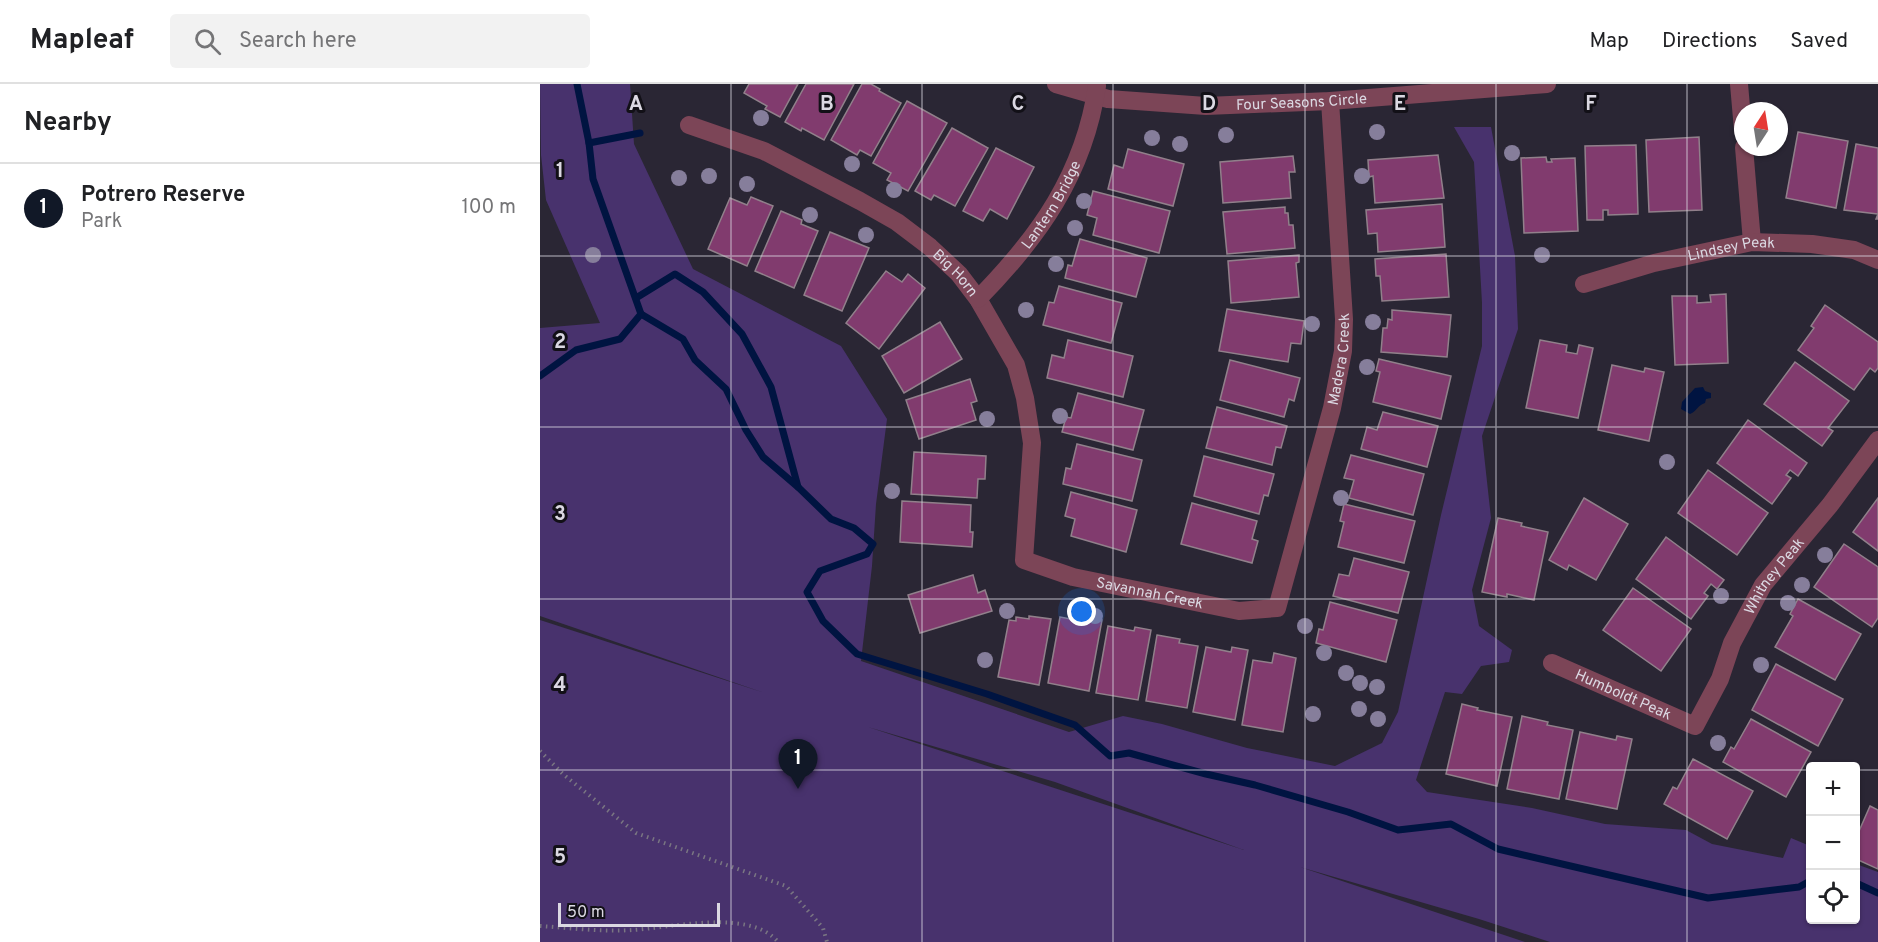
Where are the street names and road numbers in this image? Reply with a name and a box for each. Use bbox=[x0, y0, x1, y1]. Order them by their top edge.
street label: Four Seasons Circle bbox=[1236, 90, 1368, 116]
street label: Lantern Bridge bbox=[1018, 158, 1086, 254]
street label: Lindsey Peak bbox=[1686, 234, 1775, 267]
street label: Big Horn bbox=[928, 246, 981, 301]
street label: Madera Creek bbox=[1325, 312, 1355, 407]
street label: Whitney Peak bbox=[1741, 534, 1810, 618]
street label: Savannah Creek bbox=[1094, 574, 1205, 614]
street label: Humboldt Peak bbox=[1571, 666, 1674, 725]

